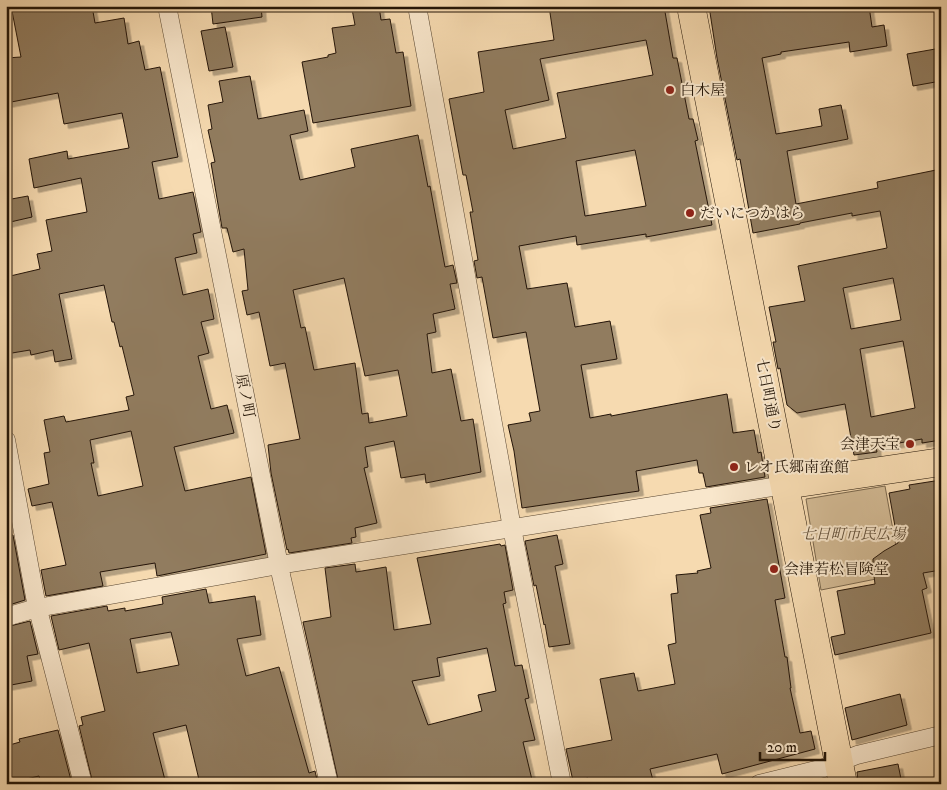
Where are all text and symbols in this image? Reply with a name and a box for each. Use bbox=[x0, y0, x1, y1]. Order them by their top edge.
place label: 白木屋 bbox=[680, 81, 725, 100]
marker: 白木屋 bbox=[664, 84, 676, 96]
place label: だいにつかはら bbox=[700, 204, 805, 223]
marker: だいにつかはら bbox=[684, 207, 696, 219]
street label: 七日町通り bbox=[752, 356, 784, 434]
street label: 原ノ町 bbox=[231, 372, 259, 420]
place label: 会津天宝 bbox=[840, 435, 900, 454]
marker: 会津天宝 bbox=[904, 438, 916, 450]
place label: レオ氏郷南蛮館 bbox=[744, 458, 849, 477]
marker: レオ氏郷南蛮館 bbox=[728, 461, 740, 473]
park label: 七日町市民広場 bbox=[800, 525, 907, 544]
place label: 会津若松冒険堂 bbox=[784, 560, 889, 579]
marker: 会津若松冒険堂 bbox=[768, 563, 780, 575]
scale bar bbox=[760, 730, 824, 762]
text: 20 m bbox=[767, 738, 797, 757]

